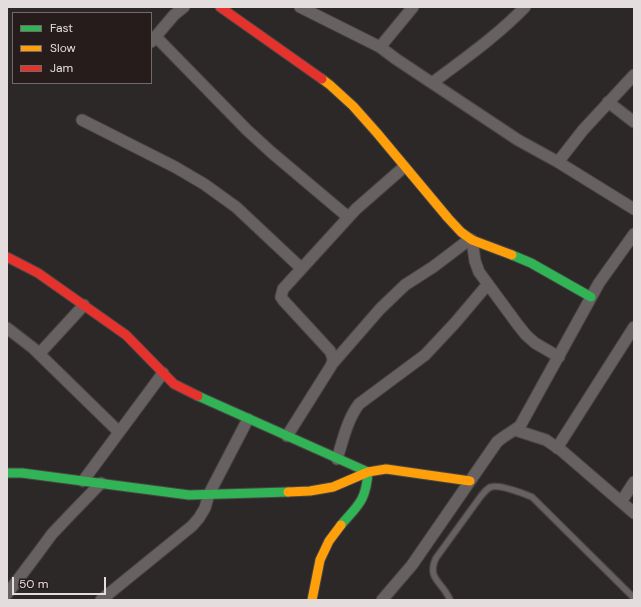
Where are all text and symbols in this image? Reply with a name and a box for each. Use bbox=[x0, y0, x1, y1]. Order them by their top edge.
legend bbox=[12, 12, 152, 84]
text: Fast bbox=[50, 20, 73, 36]
text: Slow bbox=[50, 40, 76, 56]
text: Jam bbox=[50, 60, 73, 76]
scale bar bbox=[14, 569, 108, 595]
text: 50 m bbox=[19, 576, 48, 592]

